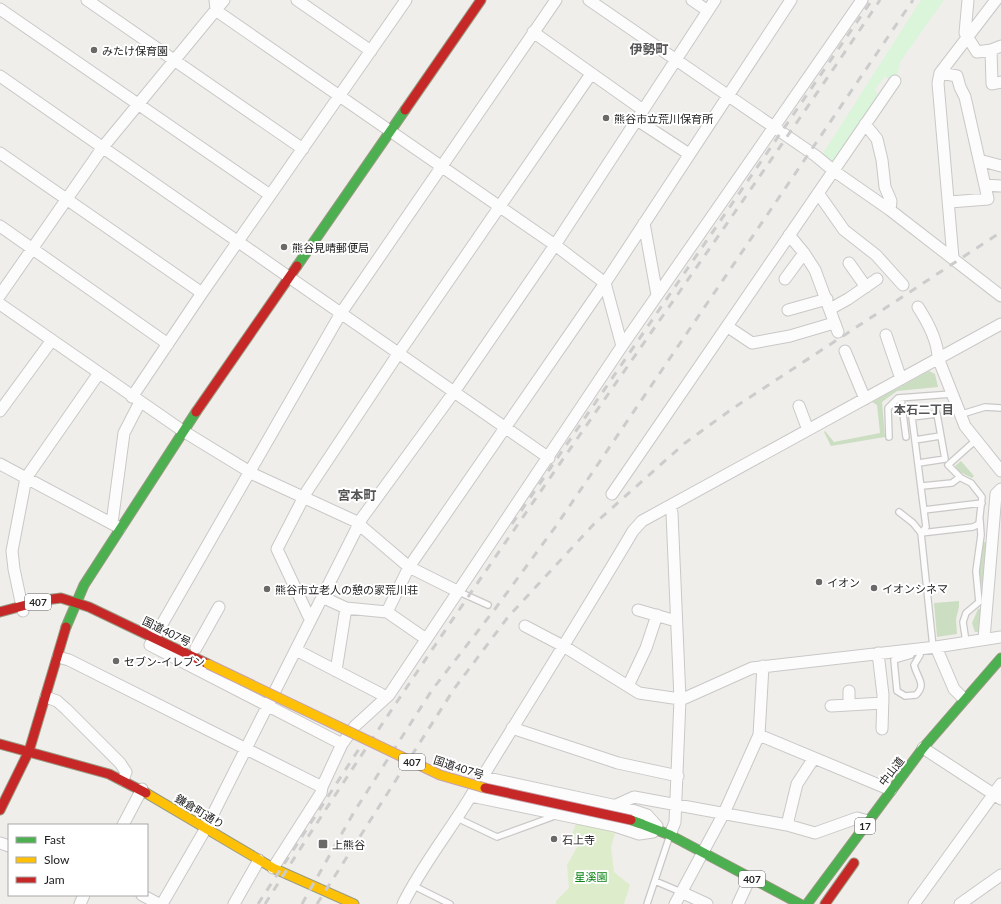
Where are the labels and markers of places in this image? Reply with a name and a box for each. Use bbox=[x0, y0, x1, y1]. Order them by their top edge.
place label: みたけ保育園 bbox=[102, 44, 168, 57]
marker: みたけ保育園 bbox=[89, 45, 99, 55]
place label: 熊谷市立荒川保育所 bbox=[614, 112, 714, 125]
marker: 熊谷市立荒川保育所 bbox=[601, 113, 611, 123]
place label: 熊谷見晴郵便局 bbox=[292, 241, 369, 254]
marker: 熊谷見晴郵便局 bbox=[279, 242, 289, 252]
place label: イオン bbox=[827, 576, 860, 589]
marker: イオン bbox=[814, 577, 824, 587]
place label: イオンシネマ bbox=[882, 582, 948, 595]
place label: 熊谷市立老人の憩の家荒川荘 bbox=[275, 583, 418, 596]
marker: イオンシネマ bbox=[869, 583, 879, 593]
marker: 熊谷市立老人の憩の家荒川荘 bbox=[262, 584, 272, 594]
place label: セブン-イレブン bbox=[124, 655, 205, 668]
marker: セブン-イレブン bbox=[111, 656, 121, 666]
place label: 石上寺 bbox=[562, 833, 595, 846]
marker: 石上寺 bbox=[549, 834, 559, 844]
marker: 上熊谷 bbox=[317, 838, 329, 850]
place label: 上熊谷 bbox=[332, 838, 365, 851]

